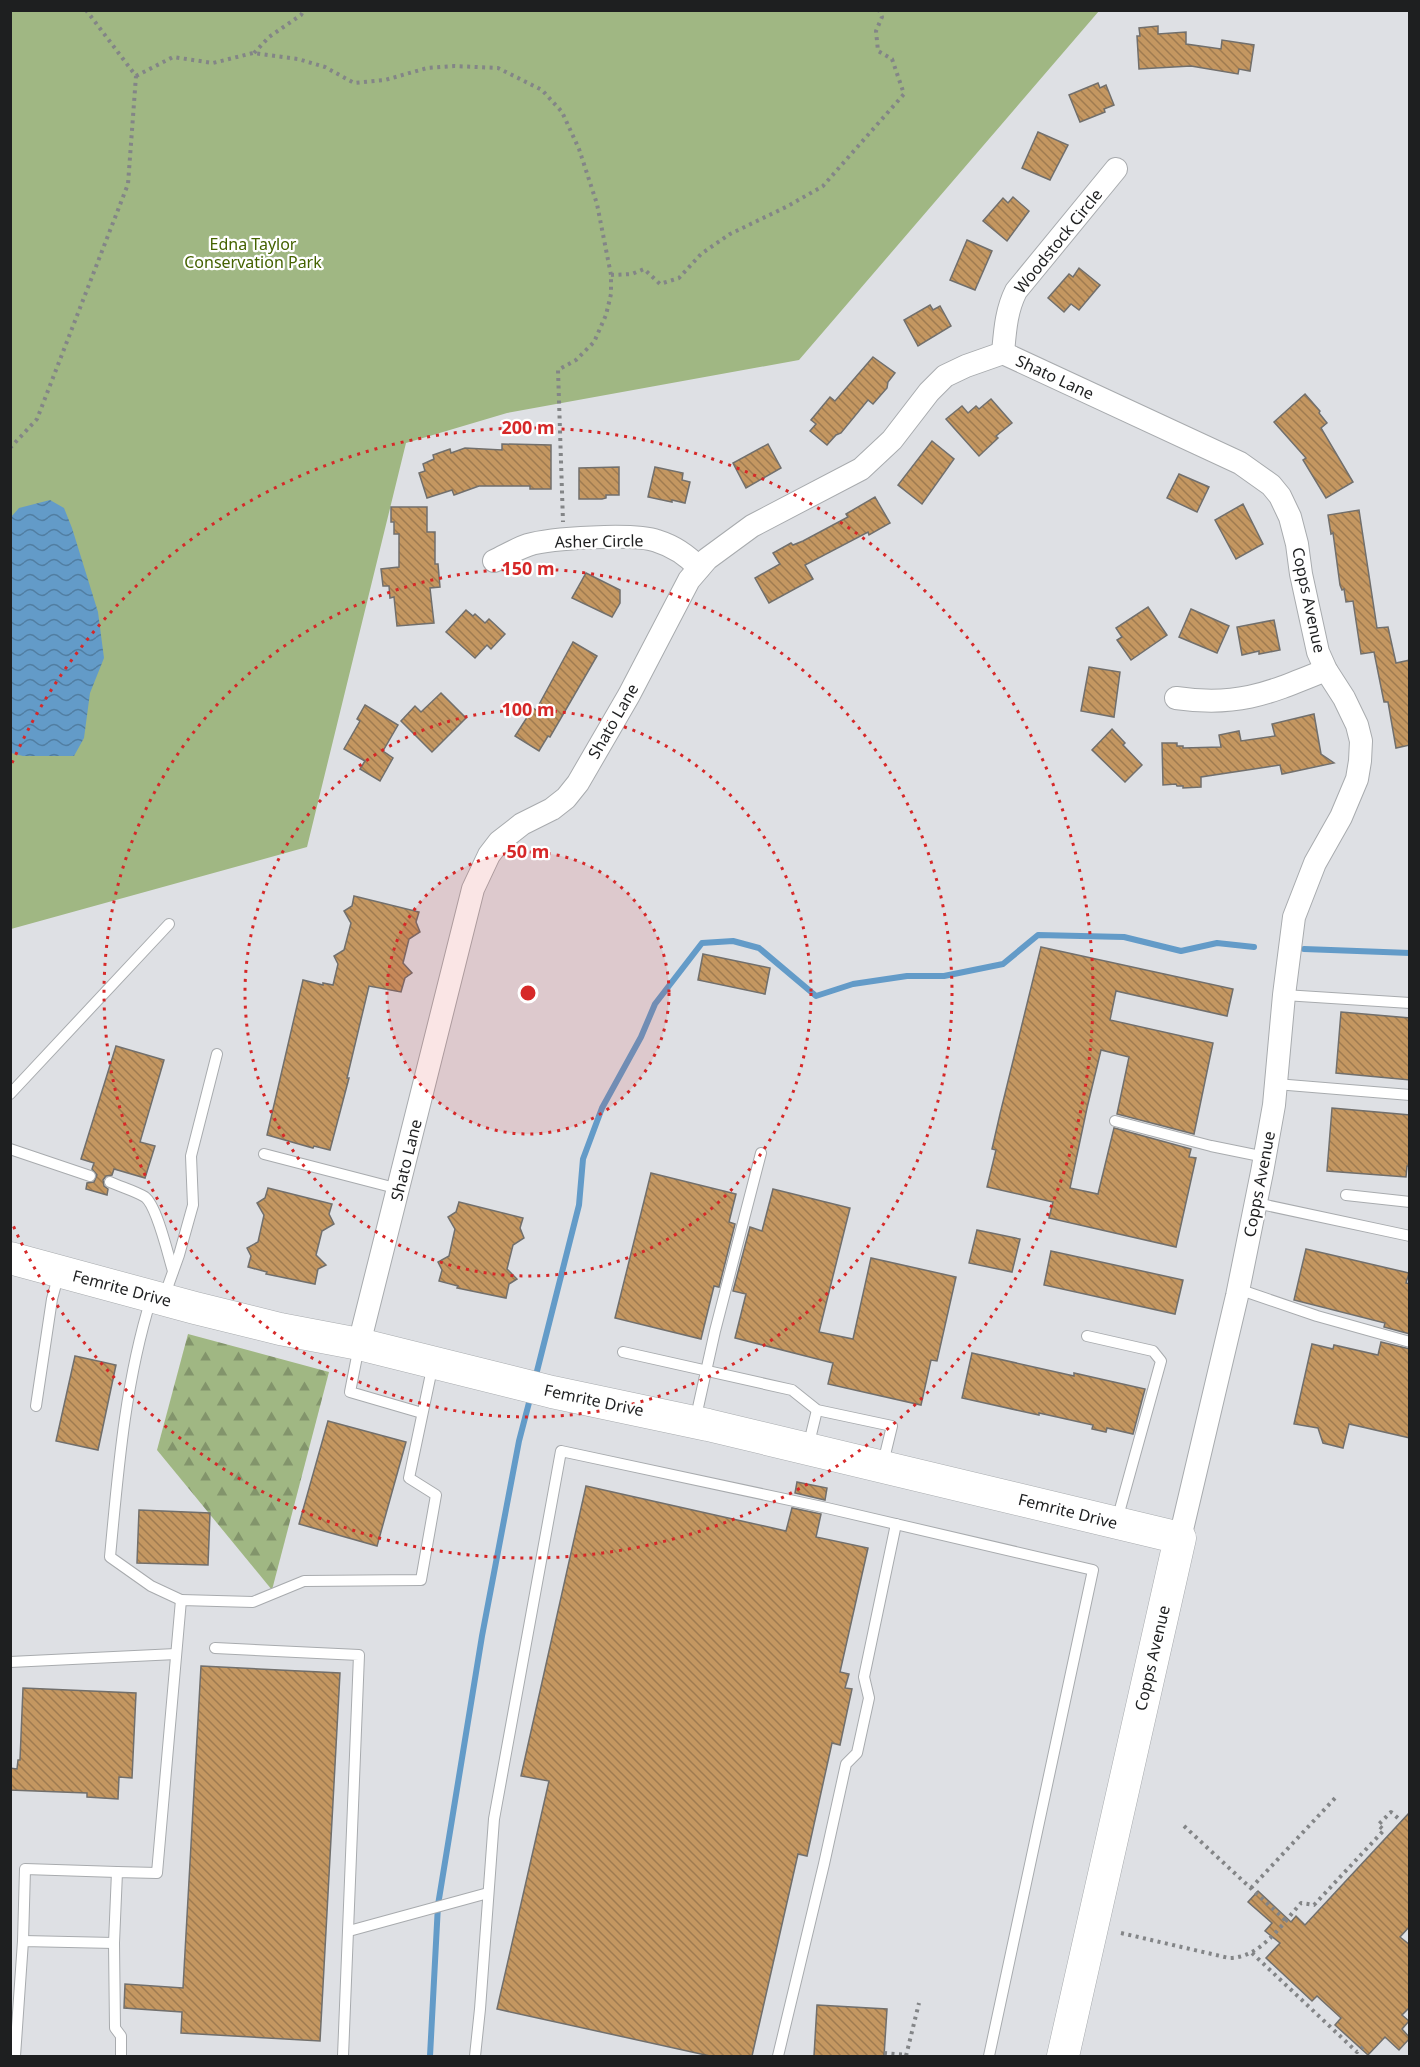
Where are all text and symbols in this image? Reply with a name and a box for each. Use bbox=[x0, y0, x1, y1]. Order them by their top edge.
street label: Woodstock Circle bbox=[1009, 184, 1107, 298]
park label: Edna Taylor Conservation Park bbox=[184, 233, 322, 273]
street label: Shato Lane bbox=[1012, 349, 1098, 405]
text: 200 m bbox=[501, 415, 555, 439]
street label: Asher Circle bbox=[554, 529, 644, 553]
street label: Copps Avenue bbox=[1287, 545, 1331, 655]
text: 150 m bbox=[501, 556, 555, 580]
street label: Shato Lane bbox=[583, 679, 643, 763]
text: 100 m bbox=[501, 697, 555, 721]
text: 50 m bbox=[507, 839, 549, 863]
centre of rings bbox=[518, 983, 538, 1003]
street label: Shato Lane bbox=[385, 1117, 427, 1203]
street label: Copps Avenue bbox=[1238, 1129, 1280, 1239]
street label: Femrite Drive bbox=[70, 1264, 174, 1312]
street label: Femrite Drive bbox=[542, 1379, 646, 1421]
street label: Femrite Drive bbox=[1016, 1488, 1120, 1534]
street label: Copps Avenue bbox=[1129, 1603, 1175, 1713]

